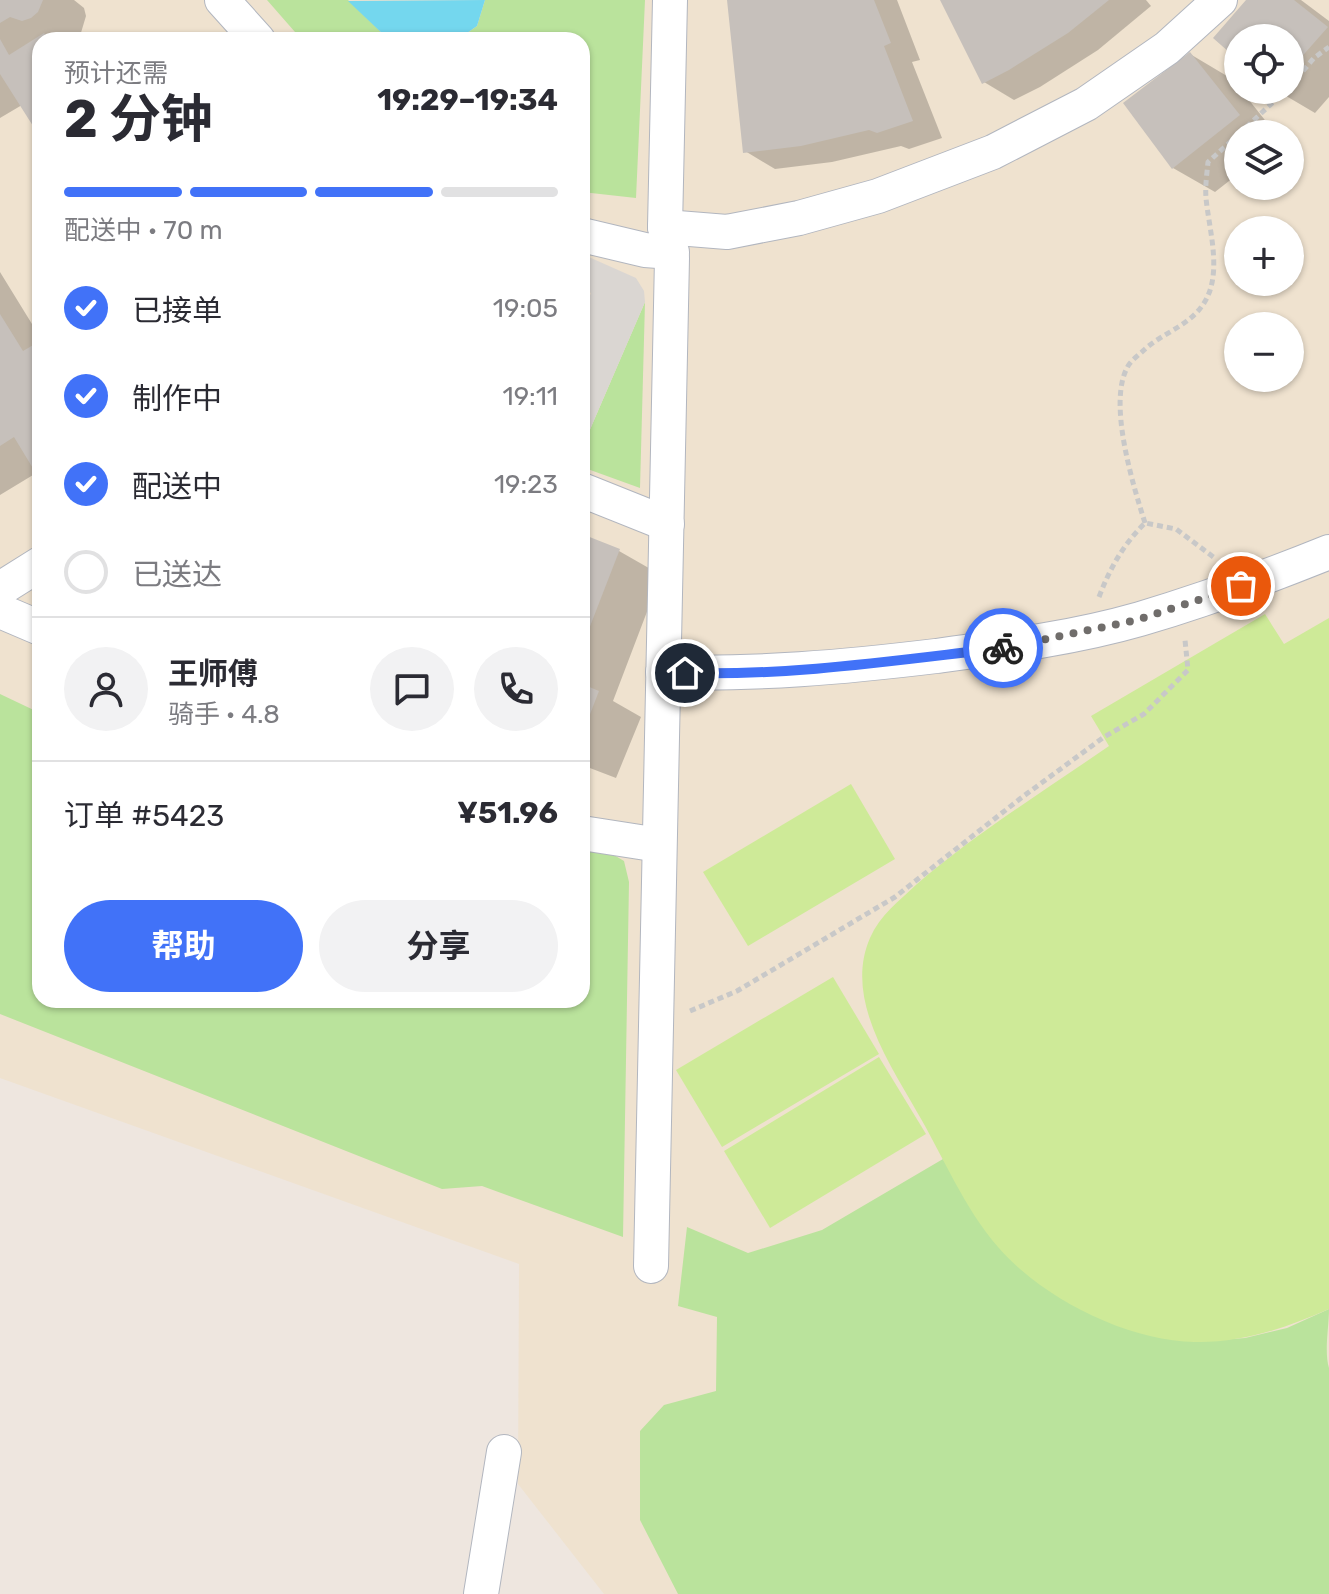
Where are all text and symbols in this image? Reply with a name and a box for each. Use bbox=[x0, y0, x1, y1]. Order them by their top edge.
map controls bbox=[1224, 24, 1304, 392]
button: locate bbox=[1224, 24, 1304, 104]
text: 预计还需 bbox=[64, 58, 168, 89]
text: 19:29–19:34 bbox=[377, 82, 558, 118]
text: 2 分钟 bbox=[64, 88, 213, 150]
button: layers bbox=[1224, 120, 1304, 200]
text: 配送中 · 70 m bbox=[64, 215, 223, 246]
button: + bbox=[1224, 216, 1304, 296]
icon: check bbox=[64, 286, 108, 330]
text: 已接单 bbox=[132, 293, 222, 329]
text: 19:05 bbox=[493, 293, 558, 324]
button: − bbox=[1224, 312, 1304, 392]
icon: check bbox=[64, 374, 108, 418]
text: 制作中 bbox=[132, 381, 222, 417]
text: 19:11 bbox=[503, 381, 558, 412]
icon: check bbox=[64, 462, 108, 506]
text: 配送中 bbox=[132, 469, 222, 505]
text: 19:23 bbox=[494, 469, 558, 500]
pin bbox=[1207, 552, 1275, 620]
text: 已送达 bbox=[132, 557, 222, 593]
icon: bag bbox=[1219, 564, 1263, 608]
courier bbox=[963, 608, 1043, 688]
icon: bike bbox=[981, 626, 1025, 670]
pin bbox=[651, 639, 719, 707]
button: person bbox=[64, 647, 148, 731]
button: chat bbox=[370, 647, 454, 731]
button: phone bbox=[474, 647, 558, 731]
icon: home bbox=[663, 651, 707, 695]
text: 王师傅 bbox=[168, 656, 258, 692]
text: 骑手 · 4.8 bbox=[168, 699, 280, 730]
text: ¥51.96 bbox=[457, 795, 558, 831]
text: 订单 #5423 bbox=[64, 798, 224, 834]
button: 帮助 bbox=[64, 900, 303, 992]
button: 分享 bbox=[319, 900, 558, 992]

